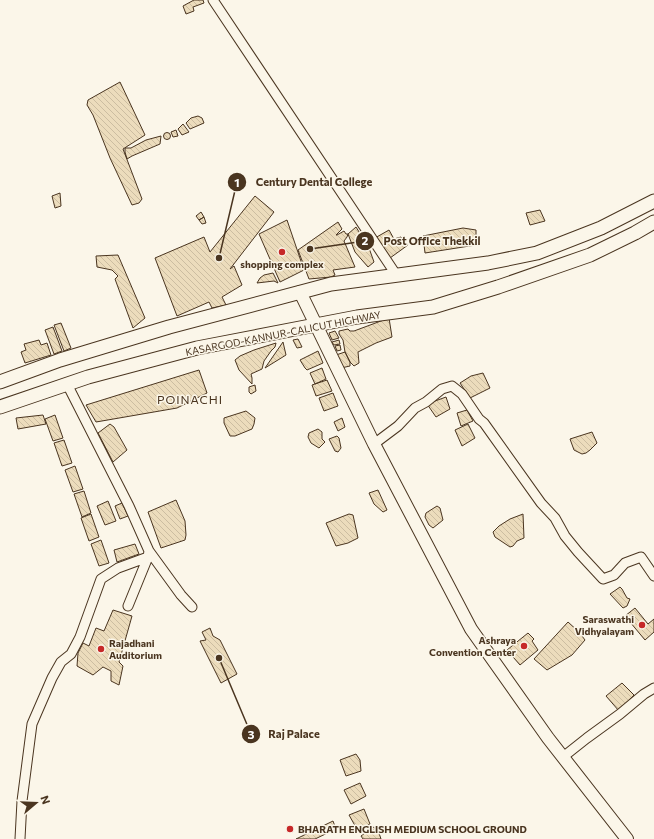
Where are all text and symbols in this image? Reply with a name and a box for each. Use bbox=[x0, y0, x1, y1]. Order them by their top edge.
callout: Century Dental College bbox=[227, 171, 380, 194]
text: 1 bbox=[234, 175, 240, 189]
text: Century Dental College bbox=[256, 175, 373, 188]
callout: Post Office Thekkil bbox=[355, 230, 488, 253]
text: 2 bbox=[362, 233, 369, 247]
text: Post Office Thekkil bbox=[383, 234, 481, 247]
marker: shopping complex bbox=[277, 247, 287, 257]
place label: shopping complex bbox=[240, 258, 324, 270]
street label: KASARGOD-KANNUR-CALICUT HIGHWAY bbox=[184, 308, 382, 358]
district label: POINACHI bbox=[157, 392, 223, 406]
place label: Saraswathi Vidhyalayam bbox=[575, 613, 634, 637]
marker: Saraswathi Vidhyalayam bbox=[637, 620, 647, 630]
place label: Ashraya Convention Center bbox=[429, 634, 516, 658]
place label: Rajadhani Auditorium bbox=[109, 637, 162, 661]
marker: Ashraya Convention Center bbox=[519, 641, 529, 651]
marker: Rajadhani Auditorium bbox=[96, 644, 106, 654]
callout: Raj Palace bbox=[241, 723, 328, 746]
text: 3 bbox=[248, 727, 255, 741]
text: Raj Palace bbox=[268, 727, 320, 740]
north arrow bbox=[16, 783, 56, 823]
text: N bbox=[38, 794, 53, 806]
place label: BHARATH ENGLISH MEDIUM SCHOOL GROUND bbox=[298, 823, 527, 835]
marker: BHARATH ENGLISH MEDIUM SCHOOL GROUND bbox=[285, 824, 295, 834]

